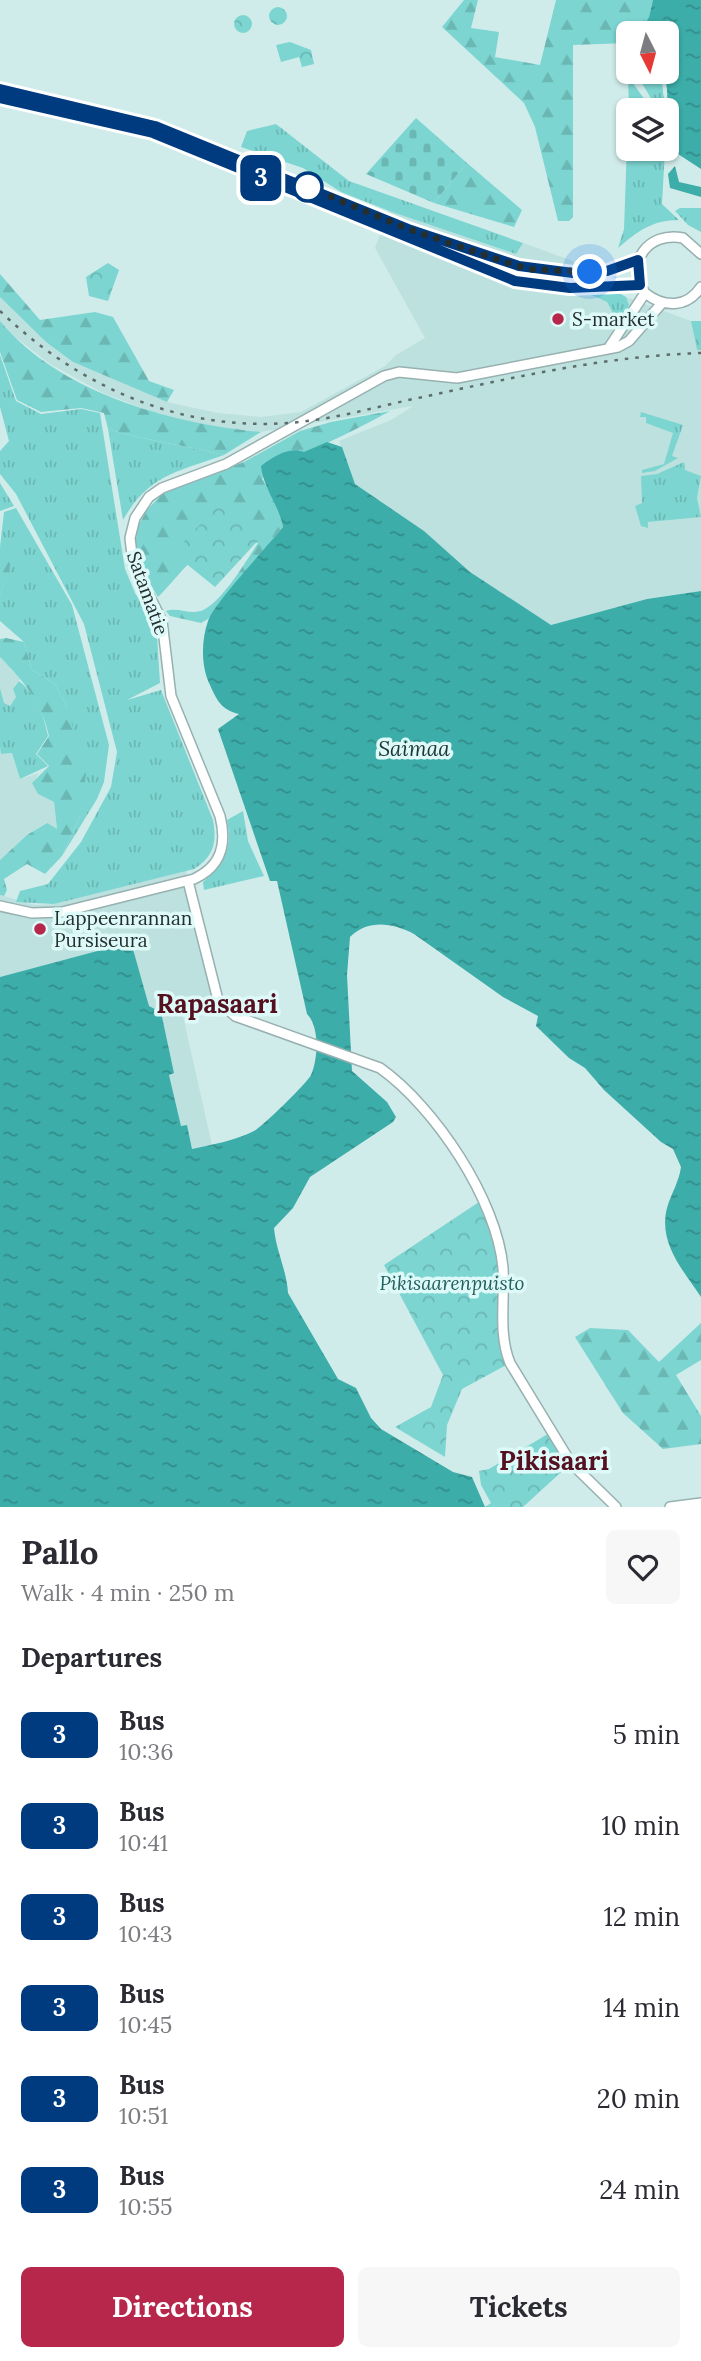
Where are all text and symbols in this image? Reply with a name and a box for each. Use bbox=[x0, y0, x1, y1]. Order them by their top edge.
north arrow bbox=[616, 21, 679, 84]
map controls bbox=[616, 21, 679, 161]
button: layers bbox=[616, 98, 679, 161]
line badge: 3 bbox=[238, 155, 284, 201]
text: 3 bbox=[254, 162, 268, 193]
unlabelled marker bbox=[293, 172, 323, 202]
your location bbox=[572, 254, 607, 289]
place label: S-market bbox=[572, 307, 655, 331]
marker: S-market bbox=[550, 311, 566, 327]
street label: Satamatie bbox=[122, 548, 174, 638]
water label: Saimaa bbox=[378, 735, 450, 762]
place label: Lappeenrannan Pursiseura bbox=[54, 906, 192, 952]
marker: Lappeenrannan Pursiseura bbox=[32, 921, 48, 937]
district label: Rapasaari bbox=[156, 987, 278, 1020]
park label: Pikisaarenpuisto bbox=[380, 1271, 525, 1295]
district label: Pikisaari bbox=[499, 1444, 609, 1477]
button: heart bbox=[606, 1530, 680, 1604]
text: Pallo bbox=[21, 1531, 98, 1573]
text: Walk · 4 min · 250 m bbox=[21, 1578, 234, 1607]
text: Departures bbox=[21, 1641, 162, 1674]
text: Bus bbox=[119, 1704, 165, 1737]
text: 5 min bbox=[613, 1718, 680, 1751]
text: 3 bbox=[53, 1719, 66, 1750]
text: 10:36 bbox=[119, 1737, 174, 1766]
text: Bus bbox=[119, 1795, 165, 1828]
text: 10 min bbox=[601, 1809, 680, 1842]
text: 3 bbox=[53, 1810, 66, 1841]
text: 10:41 bbox=[119, 1828, 168, 1857]
text: Bus bbox=[119, 1886, 165, 1919]
text: 12 min bbox=[603, 1900, 680, 1933]
text: 3 bbox=[53, 1901, 66, 1932]
text: 10:43 bbox=[119, 1919, 173, 1948]
text: Bus bbox=[119, 1977, 165, 2010]
text: 14 min bbox=[603, 1991, 680, 2024]
text: 3 bbox=[53, 1992, 66, 2023]
text: 10:45 bbox=[119, 2010, 172, 2039]
text: Bus bbox=[119, 2068, 165, 2101]
text: 20 min bbox=[597, 2082, 680, 2115]
text: 3 bbox=[53, 2083, 66, 2114]
text: 10:51 bbox=[119, 2101, 168, 2130]
text: Bus bbox=[119, 2159, 165, 2192]
text: 24 min bbox=[599, 2173, 680, 2206]
text: 3 bbox=[53, 2174, 66, 2205]
text: 10:55 bbox=[119, 2192, 172, 2221]
button: Directions bbox=[21, 2267, 344, 2347]
button: Tickets bbox=[358, 2267, 680, 2347]

